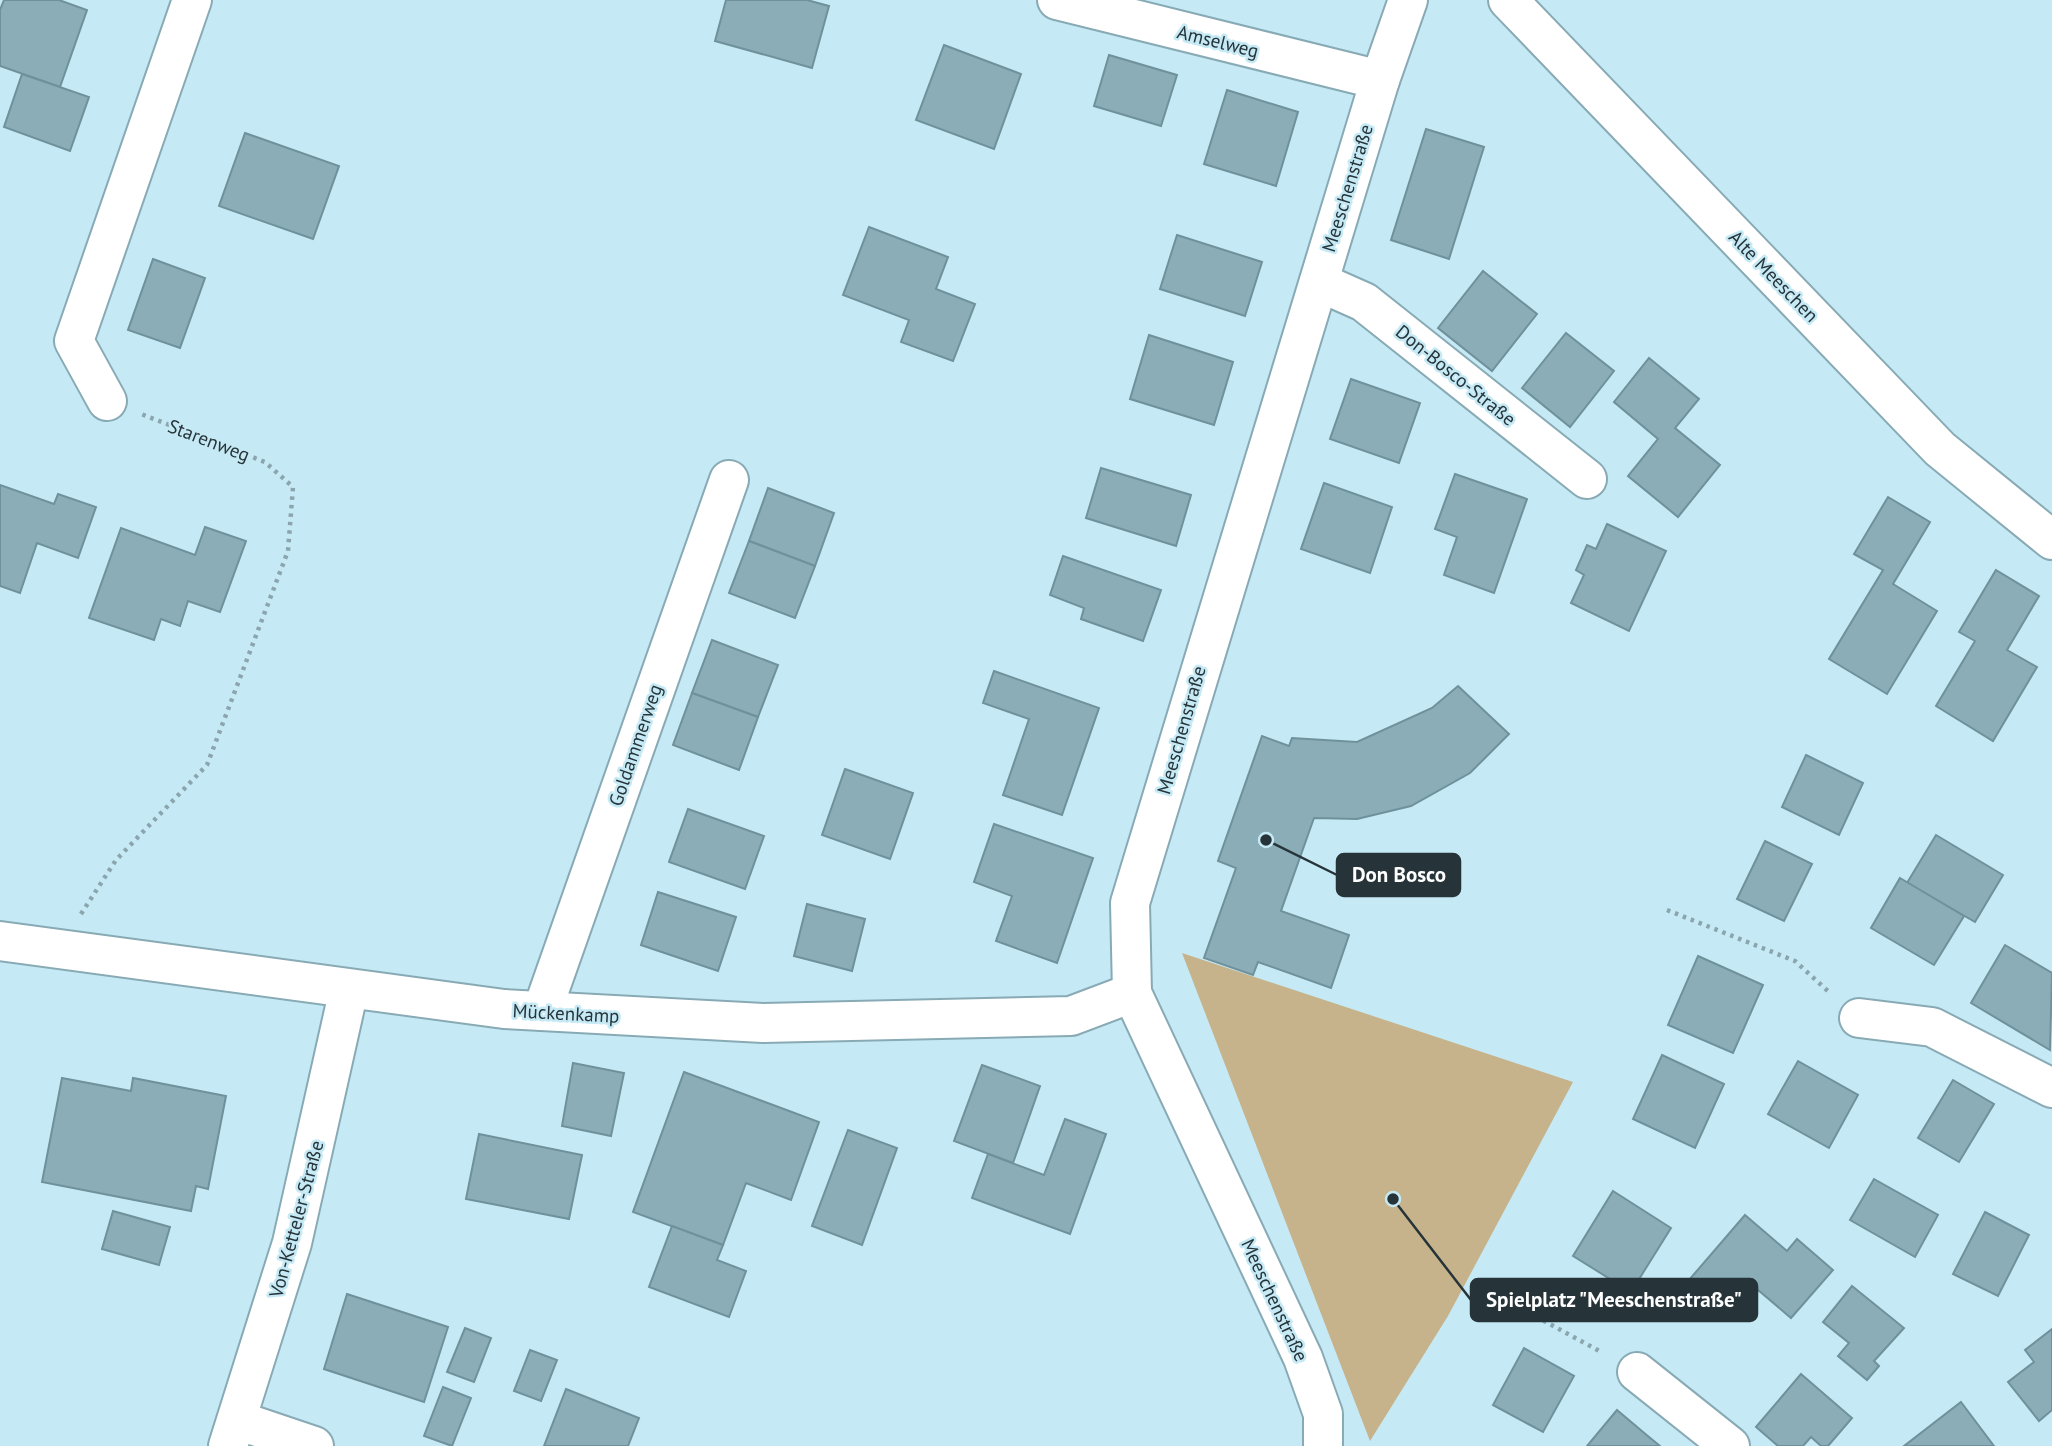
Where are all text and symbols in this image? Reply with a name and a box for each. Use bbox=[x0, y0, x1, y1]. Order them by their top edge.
street label: Amselweg bbox=[1175, 19, 1261, 63]
street label: Meeschenstraße bbox=[1316, 121, 1378, 255]
street label: Alte Meeschen bbox=[1724, 225, 1824, 327]
street label: Don-Bosco-Straße bbox=[1391, 319, 1521, 431]
street label: Starenweg bbox=[165, 413, 253, 467]
street label: Meeschenstraße bbox=[1151, 663, 1211, 797]
street label: Goldammerweg bbox=[603, 681, 667, 809]
callout: Don Bosco bbox=[1337, 854, 1460, 896]
text: Don Bosco bbox=[1352, 861, 1446, 888]
street label: Mückenkamp bbox=[512, 998, 620, 1028]
street label: Von-Ketteler-Straße bbox=[263, 1138, 329, 1301]
street label: Meeschenstraße bbox=[1236, 1235, 1314, 1365]
callout: Spielplatz "Meeschenstraße" bbox=[1471, 1279, 1757, 1321]
text: Spielplatz "Meeschenstraße" bbox=[1486, 1286, 1742, 1313]

